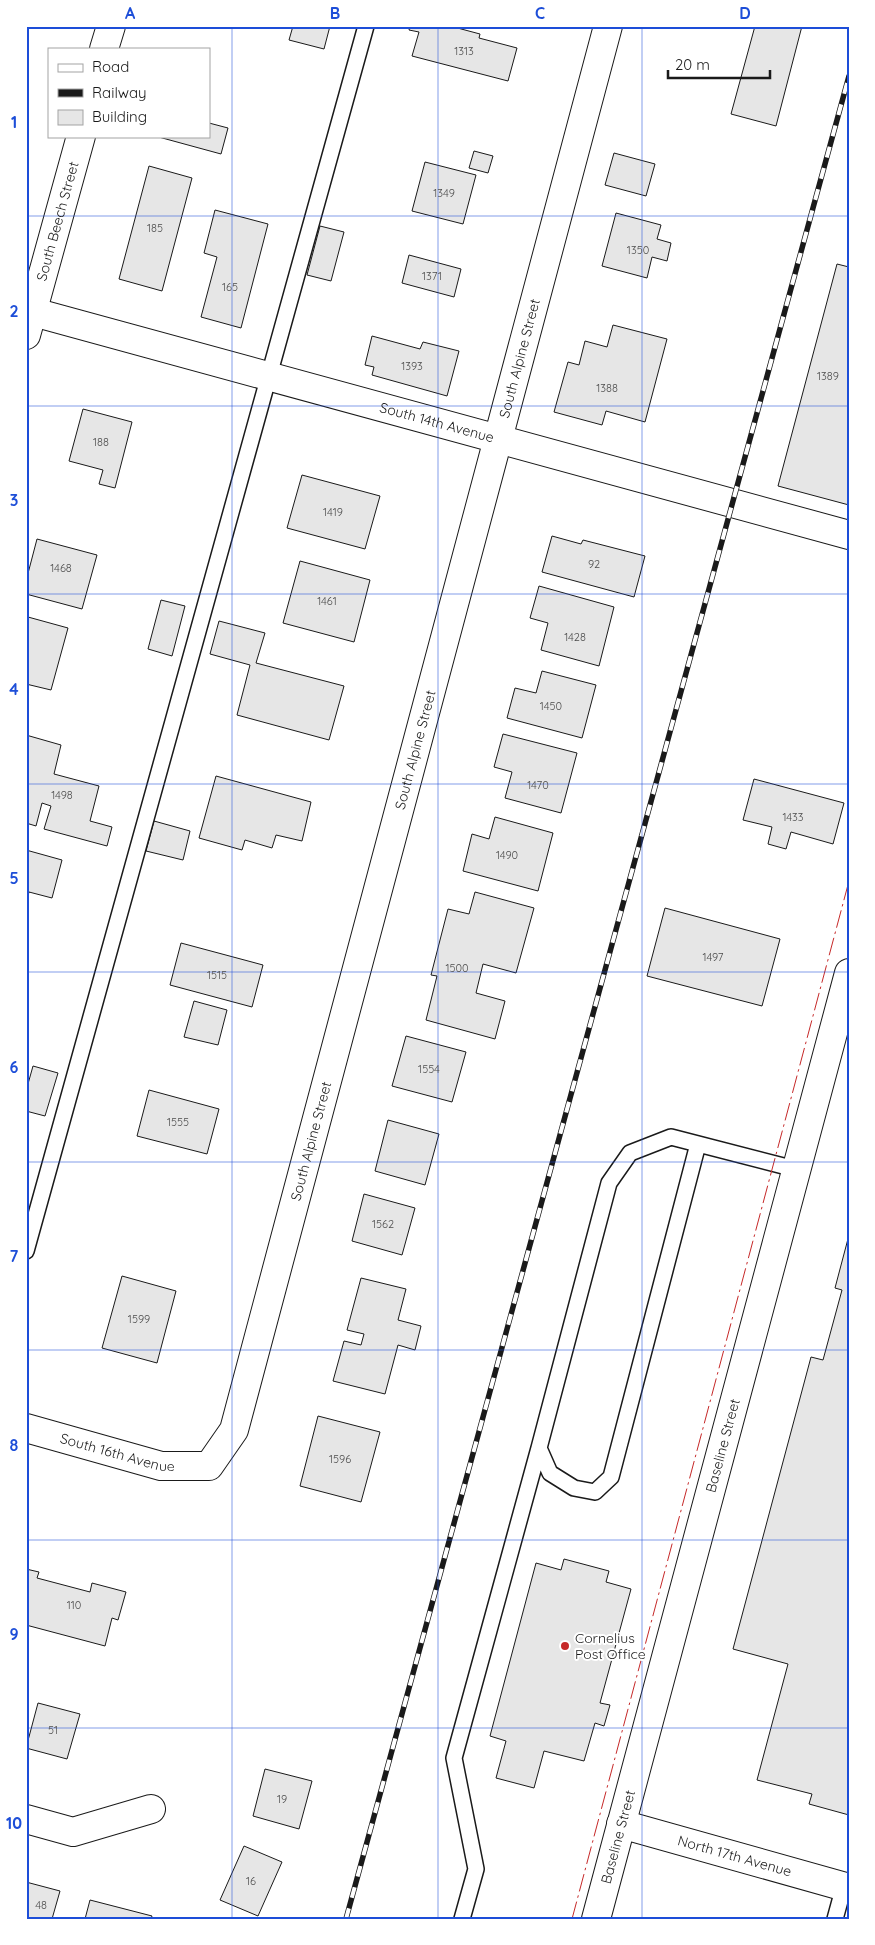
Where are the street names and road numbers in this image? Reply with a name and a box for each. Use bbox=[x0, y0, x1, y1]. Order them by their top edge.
street label: South Beech Street bbox=[32, 159, 83, 283]
street label: South Alpine Street bbox=[495, 297, 544, 420]
street label: South 14th Avenue bbox=[378, 398, 496, 447]
street label: South Alpine Street bbox=[391, 688, 440, 811]
street label: South Alpine Street bbox=[286, 1079, 336, 1203]
street label: Baseline Street bbox=[701, 1396, 744, 1495]
street label: South 16th Avenue bbox=[58, 1429, 175, 1475]
street label: Baseline Street bbox=[597, 1788, 639, 1886]
street label: North 17th Avenue bbox=[676, 1831, 794, 1880]

